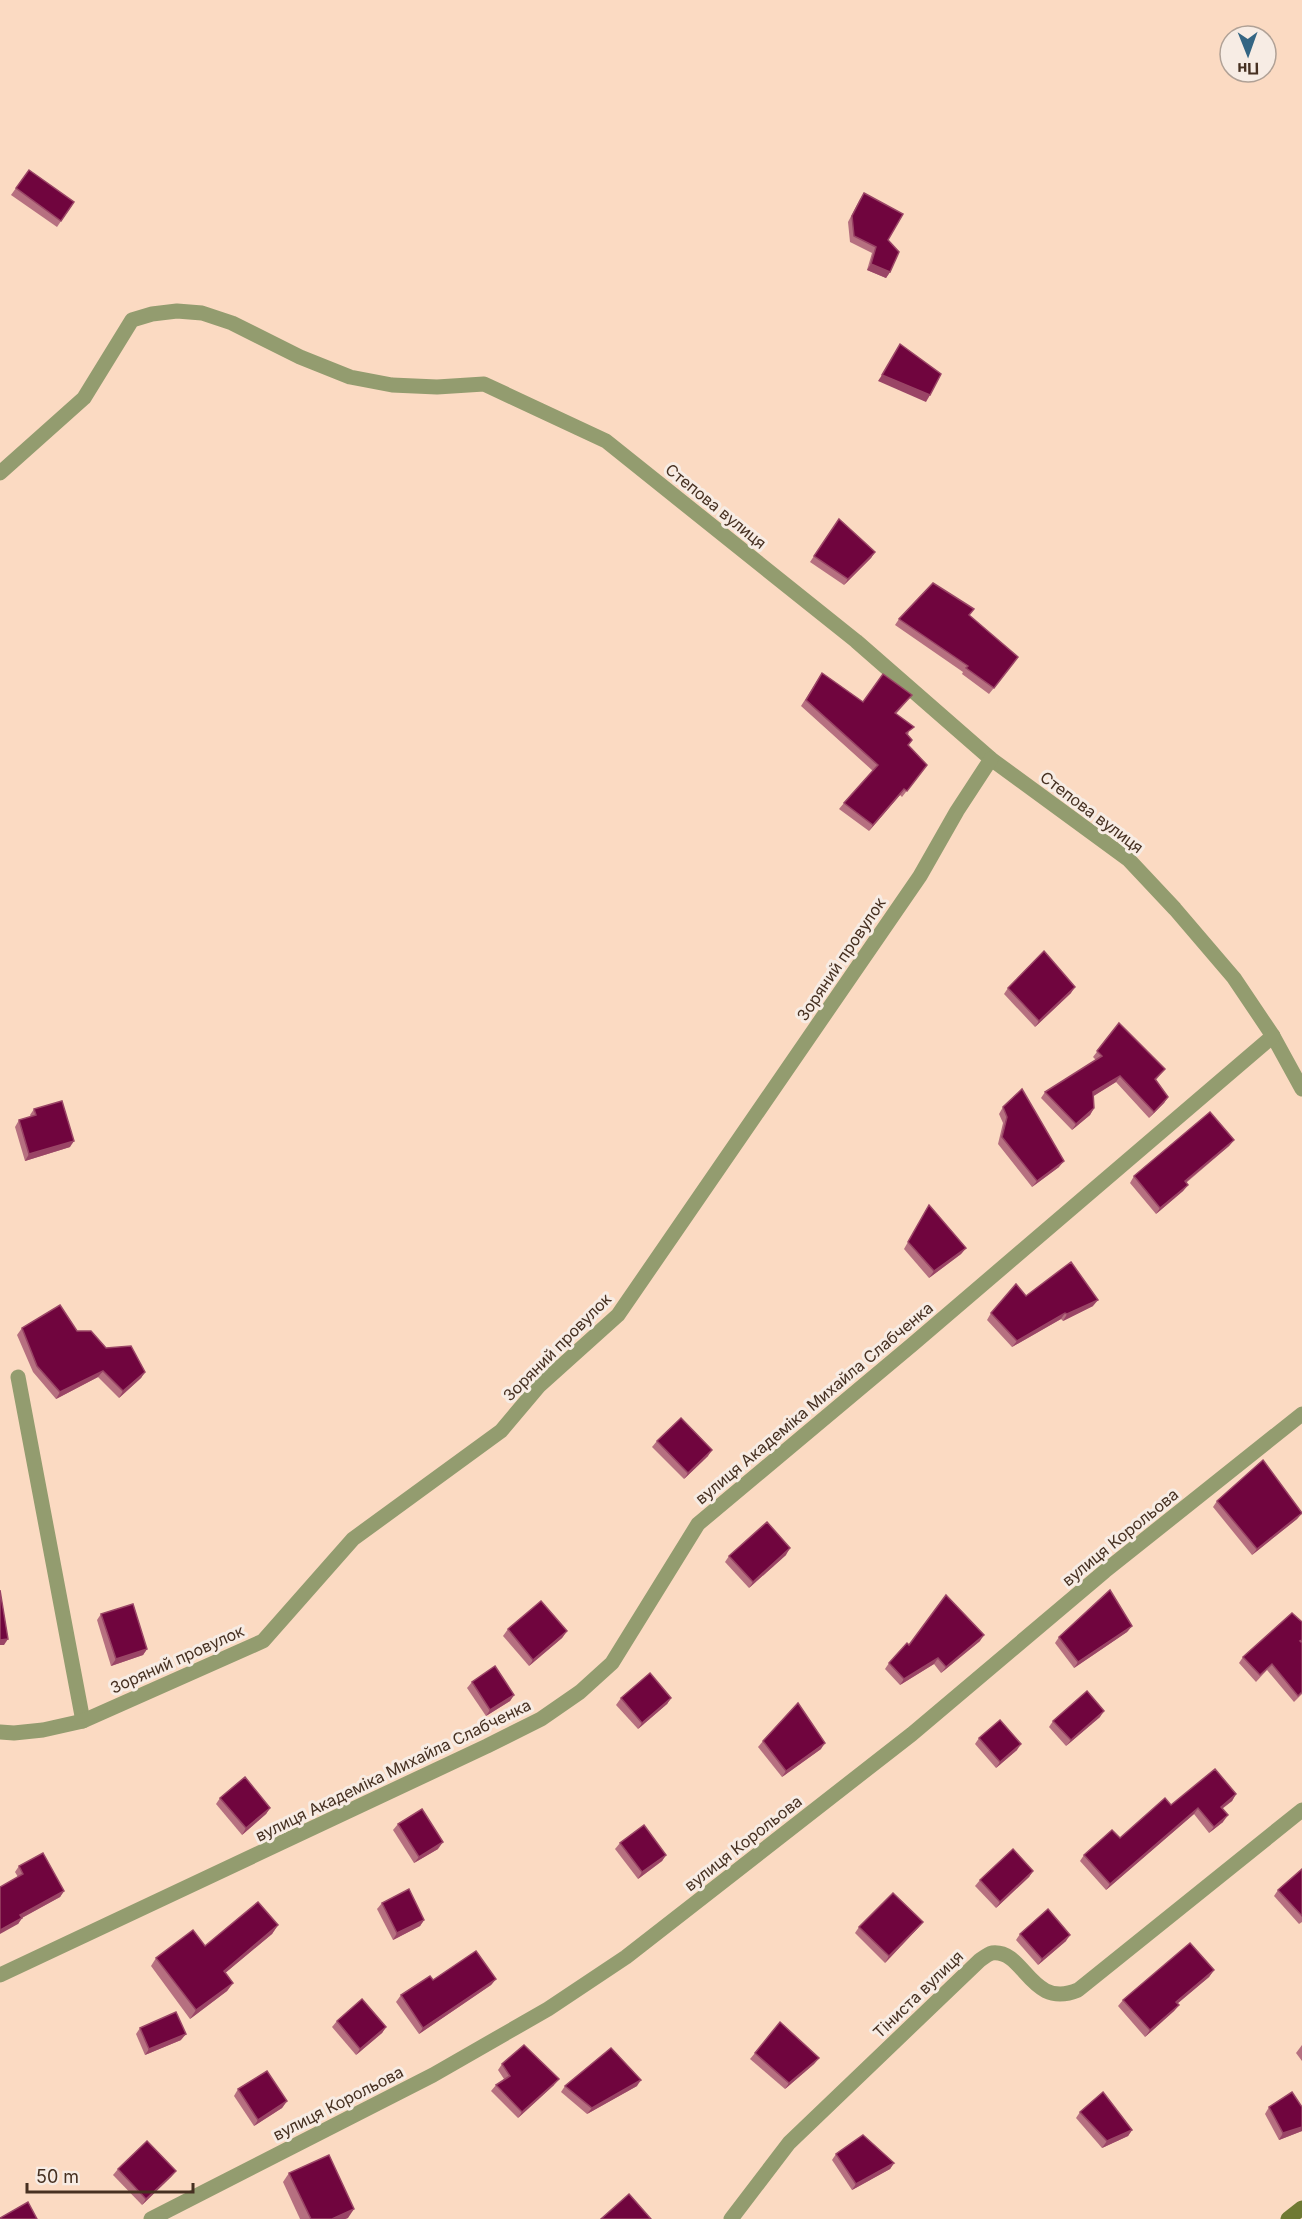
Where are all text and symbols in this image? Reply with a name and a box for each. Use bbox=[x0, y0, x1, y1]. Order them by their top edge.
north arrow bbox=[1218, 24, 1278, 84]
text: Пн bbox=[1237, 59, 1259, 79]
street label: Степова вулиця bbox=[661, 459, 771, 553]
street label: Степова вулиця bbox=[1036, 767, 1148, 857]
street label: Зоряний провулок bbox=[792, 893, 890, 1025]
street label: Зоряний провулок bbox=[499, 1289, 615, 1405]
street label: вулиця Академіка Михайла Слабченка bbox=[691, 1298, 937, 1508]
street label: вулиця Корольова bbox=[1058, 1484, 1182, 1590]
street label: Зоряний провулок bbox=[107, 1620, 247, 1698]
street label: вулиця Академіка Михайла Слабченка bbox=[252, 1694, 534, 1846]
street label: вулиця Корольова bbox=[680, 1791, 806, 1895]
street label: Тіниста вулиця bbox=[869, 1946, 967, 2042]
street label: вулиця Корольова bbox=[269, 2061, 407, 2145]
scale bar bbox=[27, 2156, 194, 2194]
text: 50 m bbox=[36, 2166, 79, 2187]

